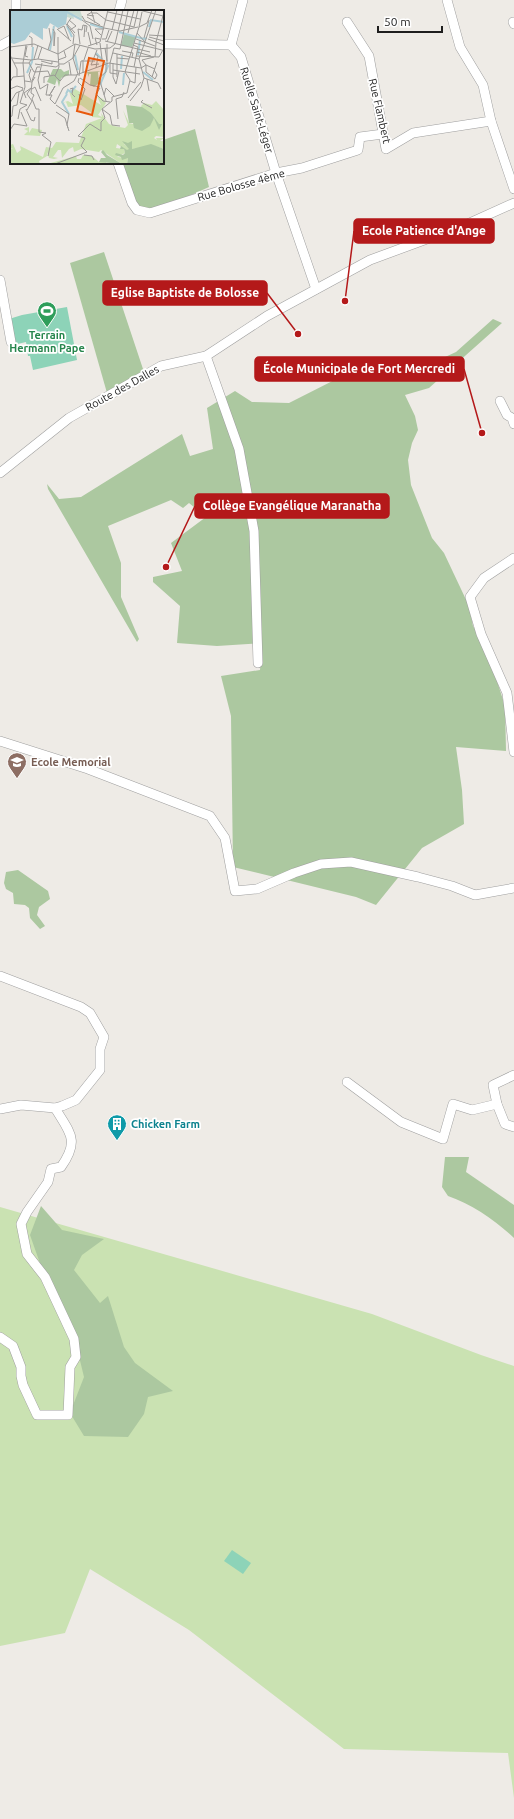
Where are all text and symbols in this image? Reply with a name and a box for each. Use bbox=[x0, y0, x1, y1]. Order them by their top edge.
scale bar bbox=[378, 8, 442, 34]
inset map bbox=[10, 10, 164, 164]
text: 50 m bbox=[384, 15, 411, 28]
street label: Ruelle Saint-Léger bbox=[238, 65, 276, 155]
street label: Rue Flambert bbox=[367, 77, 393, 145]
street label: Rue Bolosse 4ème bbox=[196, 167, 286, 203]
callout: Ecole Patience d'Ange bbox=[354, 219, 494, 243]
text: Ecole Patience d'Ange bbox=[362, 224, 486, 237]
callout: Eglise Baptiste de Bolosse bbox=[103, 281, 267, 305]
text: Eglise Baptiste de Bolosse bbox=[111, 286, 259, 299]
sports icon: Terrain Hermann Pape bbox=[36, 300, 58, 328]
place label: Terrain Hermann Pape bbox=[9, 329, 85, 354]
callout: École Municipale de Fort Mercredi bbox=[255, 357, 464, 381]
text: École Municipale de Fort Mercredi bbox=[263, 360, 455, 375]
street label: Route des Dalles bbox=[83, 363, 161, 413]
callout: Collège Evangélique Maranatha bbox=[195, 494, 389, 518]
text: Collège Evangélique Maranatha bbox=[203, 499, 381, 512]
school or university icon: Ecole Memorial bbox=[6, 751, 28, 779]
place label: Ecole Memorial bbox=[31, 756, 111, 768]
building icon: Chicken Farm bbox=[106, 1113, 128, 1141]
place label: Chicken Farm bbox=[131, 1118, 200, 1130]

